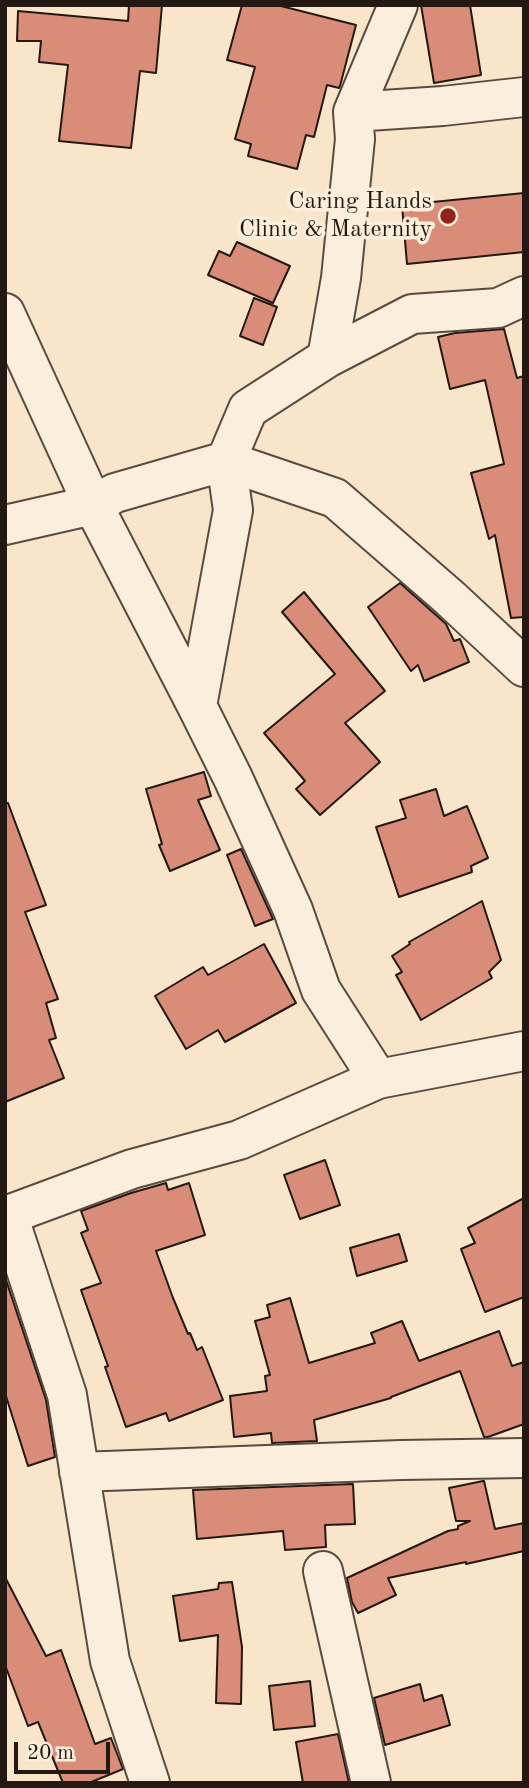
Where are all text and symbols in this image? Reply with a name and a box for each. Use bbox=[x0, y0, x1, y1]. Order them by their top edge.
place label: Caring Hands Clinic & Maternity bbox=[239, 188, 432, 244]
marker: Caring Hands Clinic & Maternity bbox=[438, 206, 458, 226]
scale bar bbox=[18, 1728, 114, 1772]
text: 20 m bbox=[27, 1743, 74, 1764]

